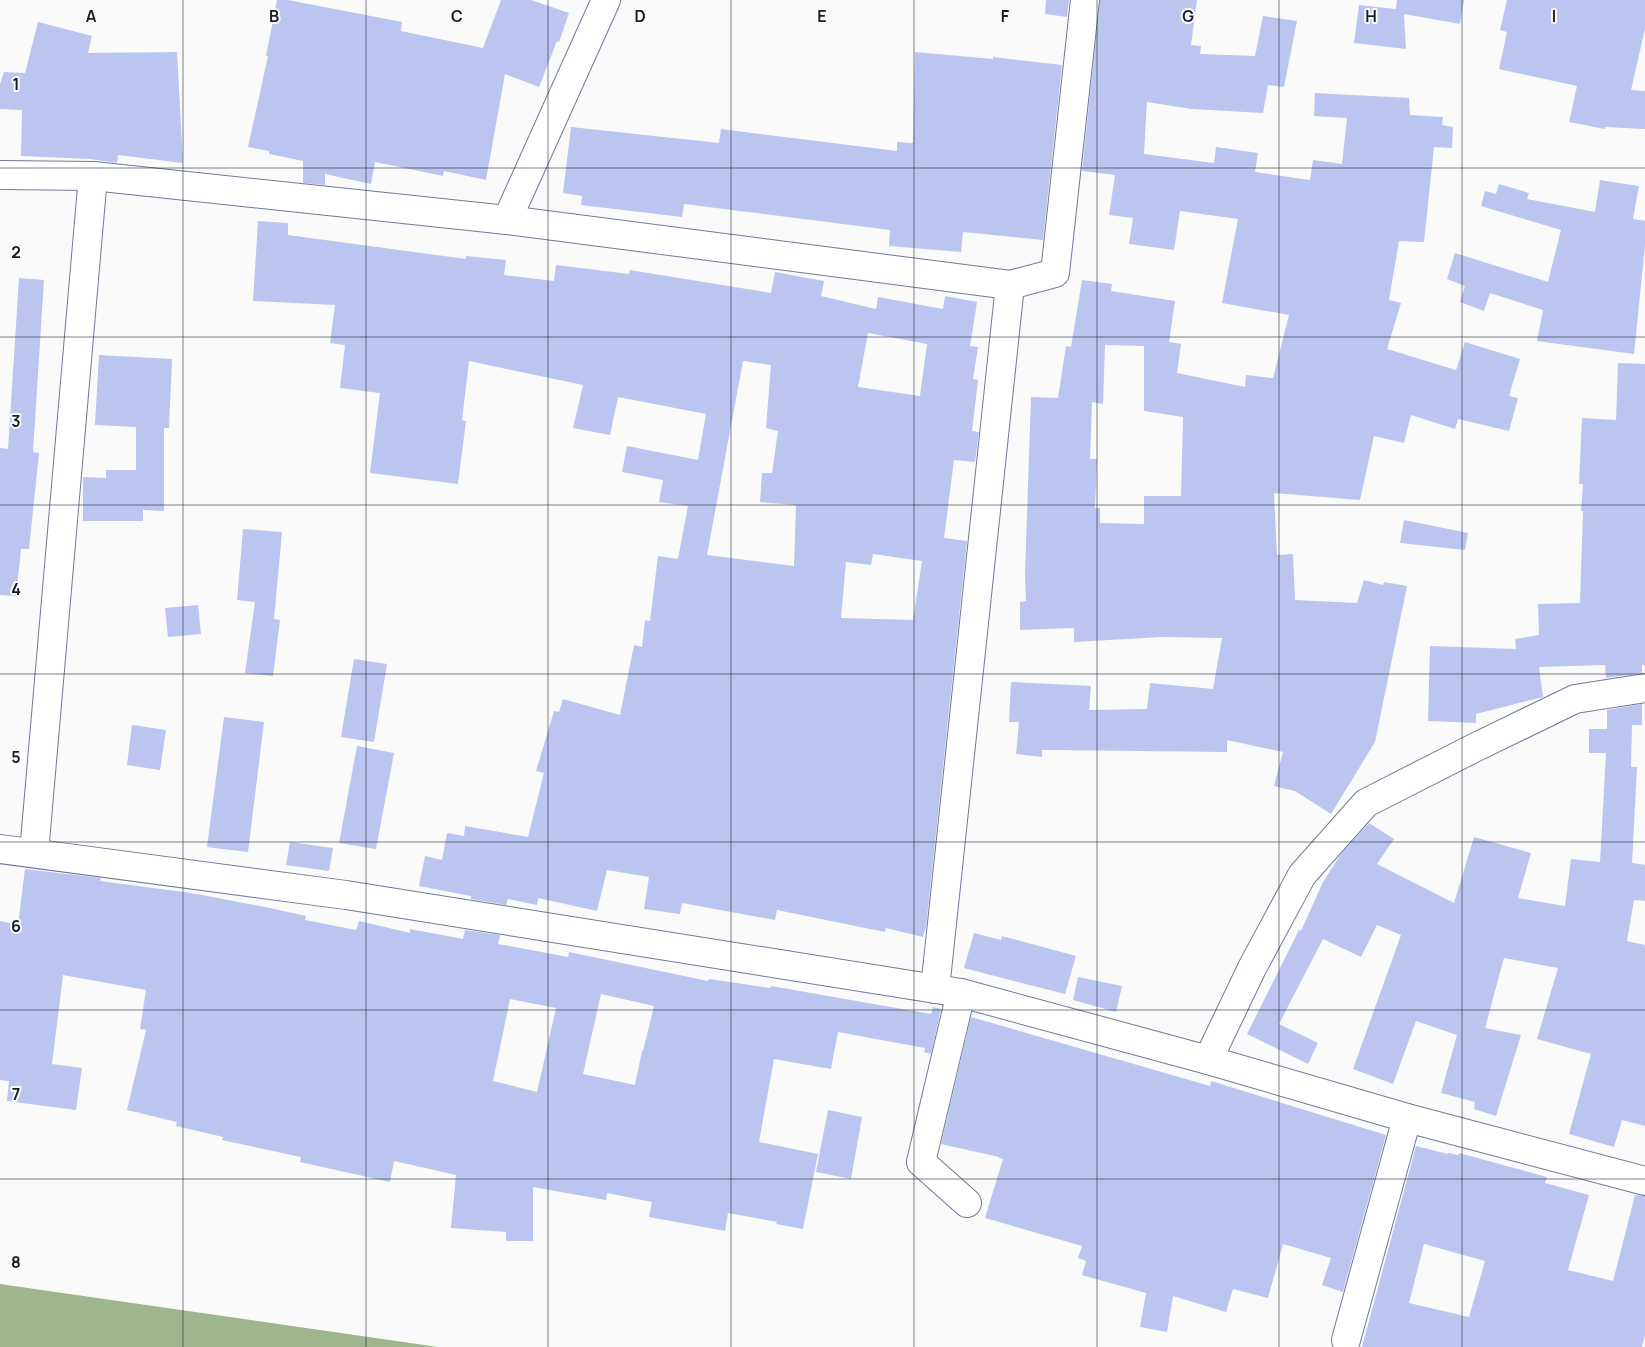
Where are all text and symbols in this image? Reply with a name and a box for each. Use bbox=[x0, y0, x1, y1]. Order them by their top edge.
text: A bbox=[86, 5, 97, 27]
text: B bbox=[269, 5, 279, 27]
text: C bbox=[451, 5, 463, 27]
text: D bbox=[634, 5, 646, 27]
text: E bbox=[817, 5, 827, 27]
text: F bbox=[1001, 5, 1010, 27]
text: G bbox=[1182, 5, 1194, 27]
text: H bbox=[1365, 5, 1377, 27]
text: I bbox=[1552, 5, 1556, 27]
text: 1 bbox=[12, 73, 20, 95]
text: 2 bbox=[11, 241, 21, 263]
text: 3 bbox=[11, 410, 21, 432]
text: 4 bbox=[11, 578, 21, 600]
text: 5 bbox=[11, 746, 21, 768]
text: 6 bbox=[11, 915, 21, 937]
text: 7 bbox=[12, 1083, 20, 1105]
text: 8 bbox=[11, 1251, 21, 1273]

